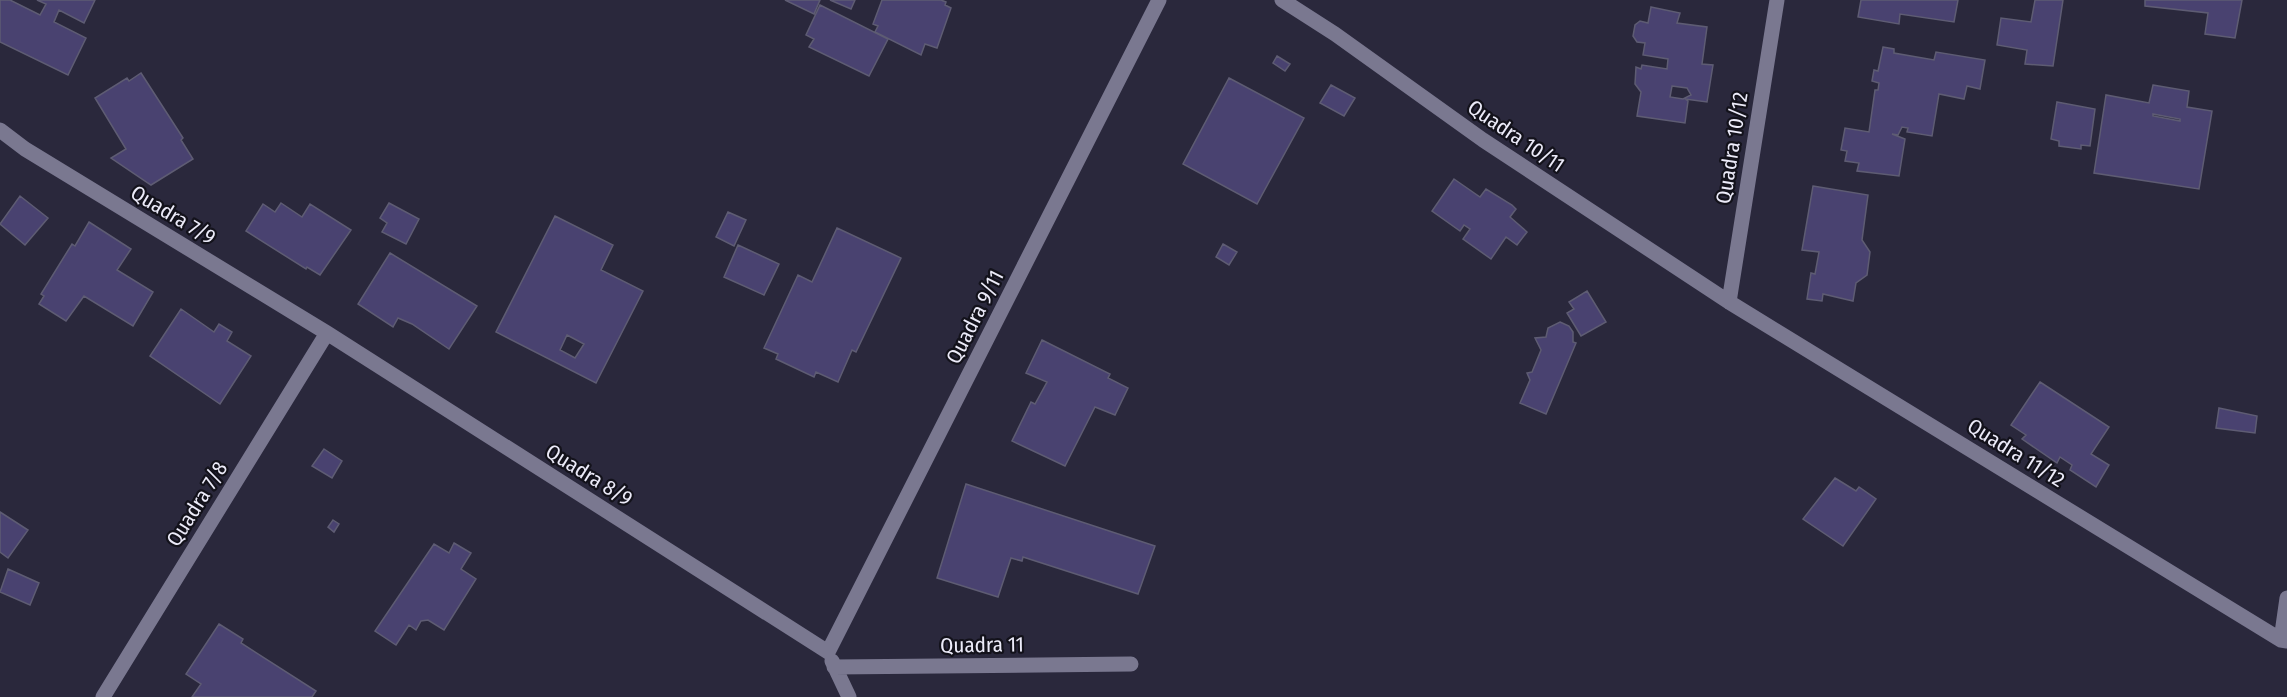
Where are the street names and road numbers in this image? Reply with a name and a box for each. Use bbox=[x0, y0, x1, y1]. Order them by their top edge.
street label: Quadra 10/12 bbox=[1710, 90, 1754, 206]
street label: Quadra 10/11 bbox=[1463, 94, 1569, 178]
street label: Quadra 7/9 bbox=[126, 180, 220, 250]
street label: Quadra 9/11 bbox=[940, 266, 1010, 368]
street label: Quadra 11/12 bbox=[1963, 413, 2069, 493]
street label: Quadra 8/9 bbox=[541, 438, 637, 512]
street label: Quadra 7/8 bbox=[161, 457, 233, 551]
street label: Quadra 11 bbox=[940, 631, 1024, 659]

